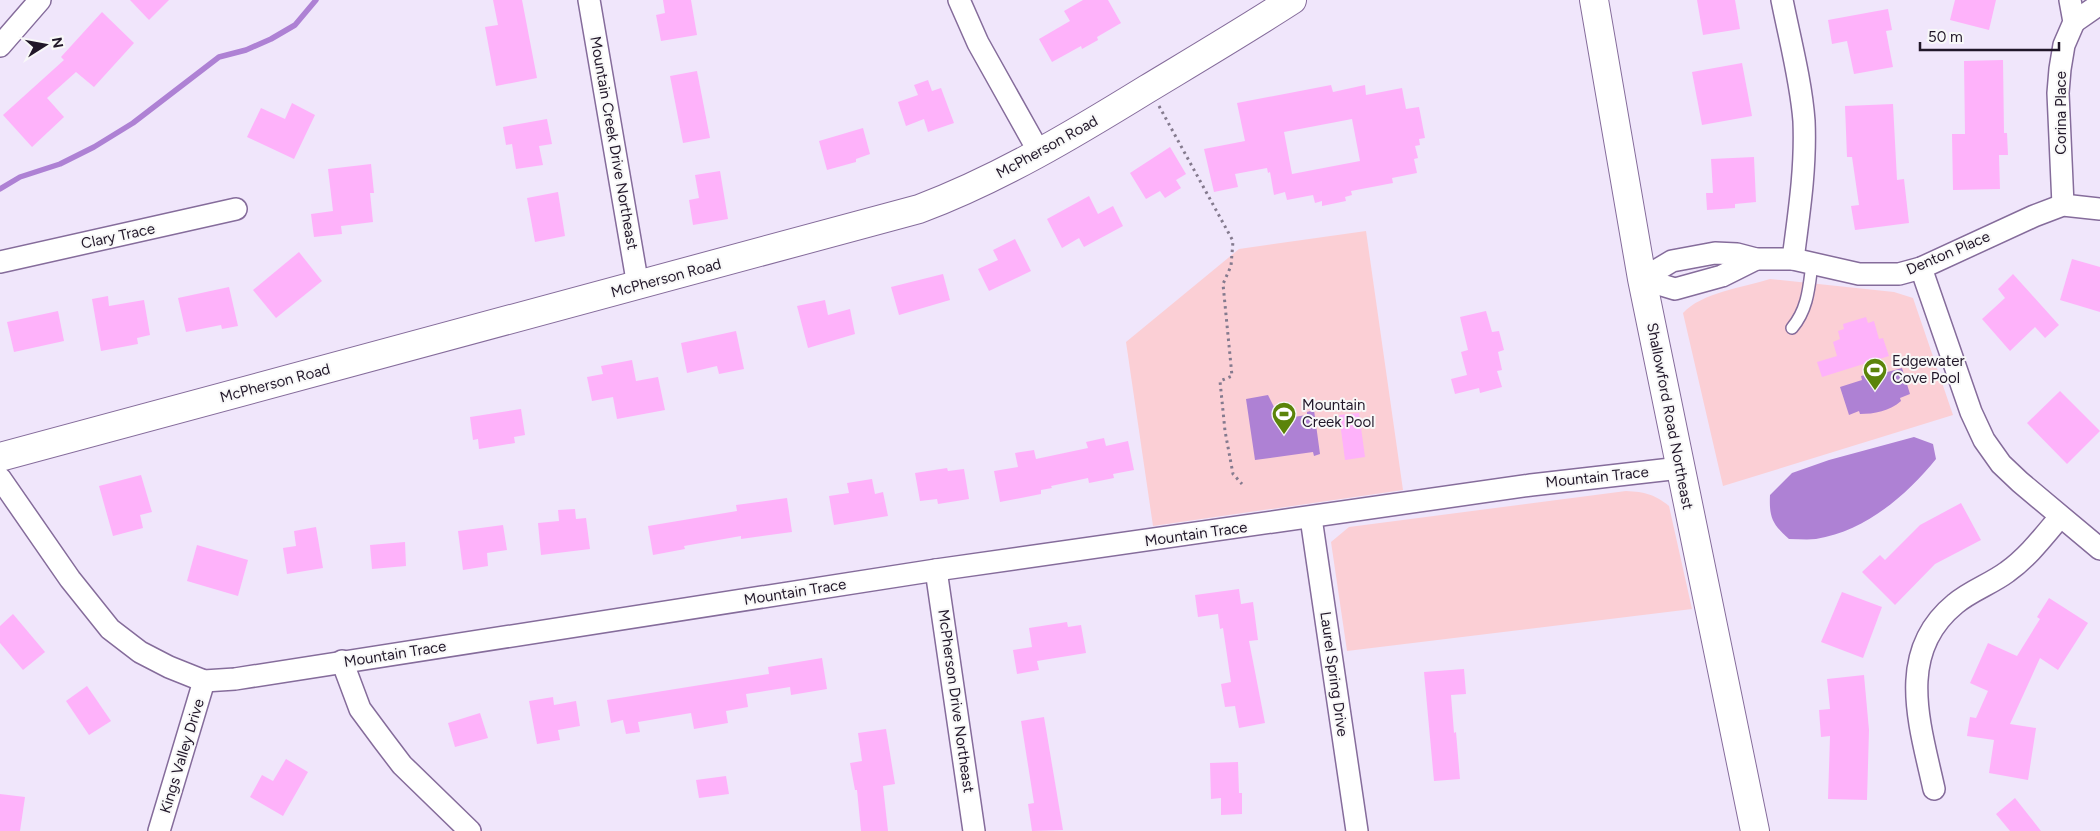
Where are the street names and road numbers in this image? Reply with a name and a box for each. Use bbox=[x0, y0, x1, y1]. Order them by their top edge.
street label: Mountain Creek Drive Northeast bbox=[586, 35, 642, 252]
street label: Corina Place bbox=[2052, 71, 2070, 155]
street label: McPherson Road bbox=[993, 112, 1101, 182]
street label: Clary Trace bbox=[79, 219, 157, 253]
street label: Denton Place bbox=[1903, 227, 1993, 279]
street label: McPherson Road bbox=[609, 255, 723, 301]
street label: Shallowford Road Northeast bbox=[1643, 321, 1697, 511]
street label: McPherson Road bbox=[218, 360, 332, 406]
street label: Mountain Trace bbox=[1545, 463, 1649, 491]
street label: Mountain Trace bbox=[1143, 518, 1249, 550]
street label: Mountain Trace bbox=[742, 575, 848, 609]
street label: McPherson Drive Northeast bbox=[934, 608, 978, 794]
street label: Laurel Spring Drive bbox=[1316, 610, 1352, 738]
street label: Mountain Trace bbox=[342, 637, 448, 671]
street label: Kings Valley Drive bbox=[156, 697, 208, 815]

